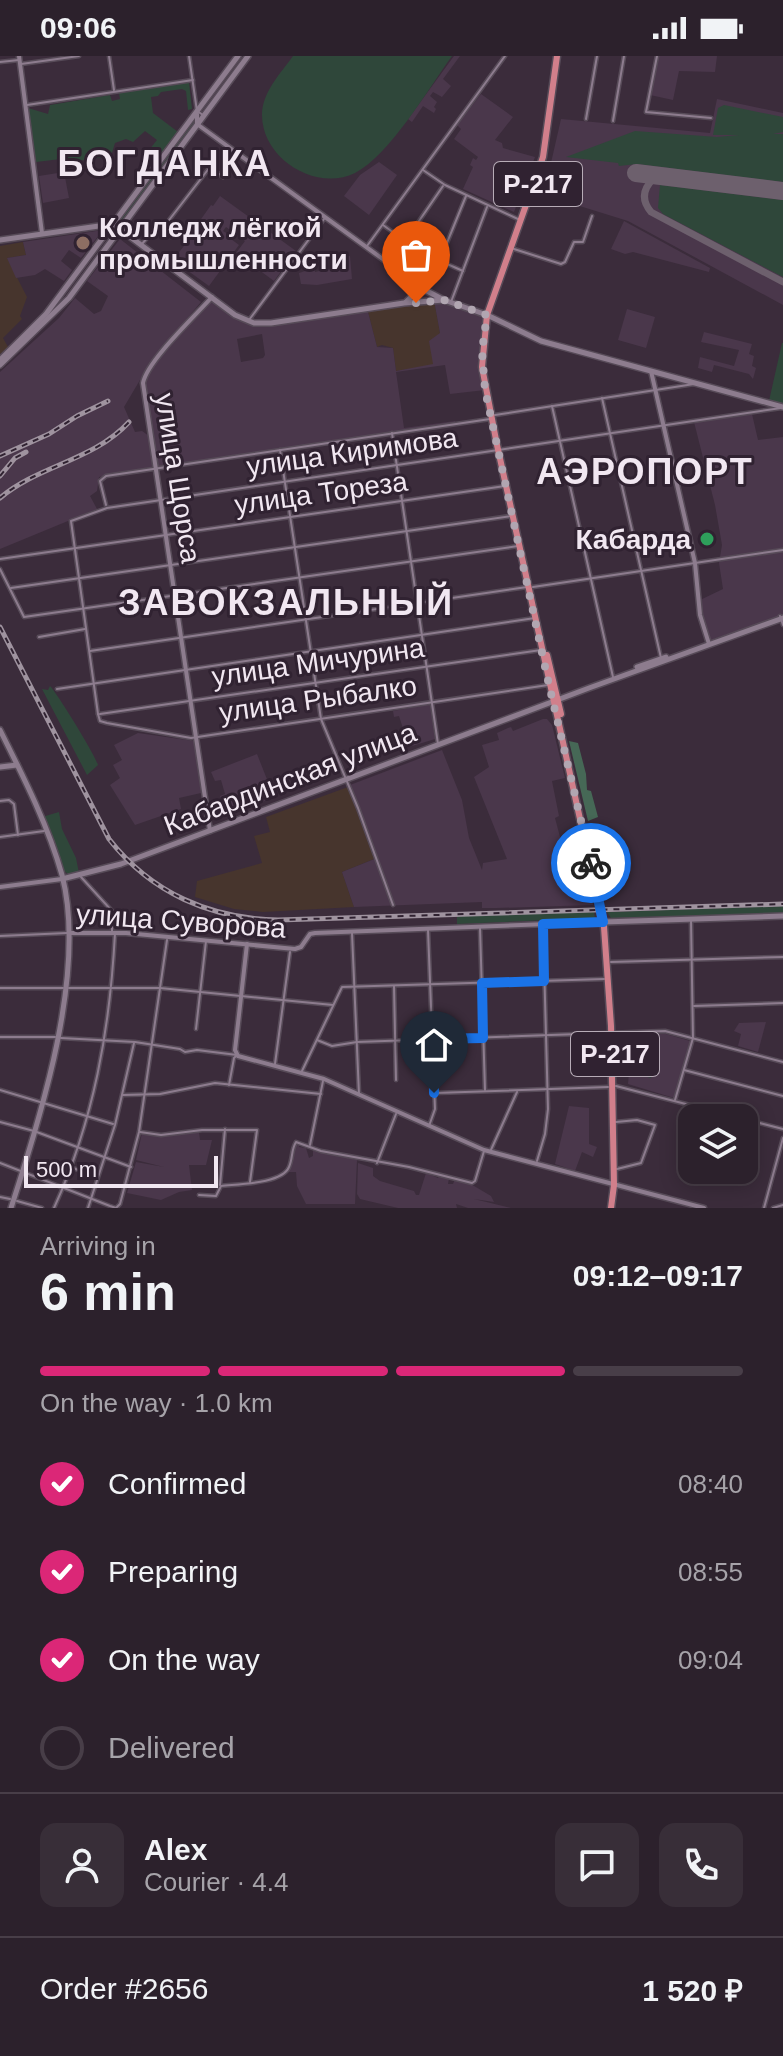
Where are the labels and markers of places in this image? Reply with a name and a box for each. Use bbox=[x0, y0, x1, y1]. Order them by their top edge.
place label: Колледж лёгкой промышленности bbox=[99, 212, 348, 275]
pin bbox=[382, 221, 450, 303]
marker: Колледж лёгкой промышленности bbox=[74, 234, 92, 252]
place label: Кабарда bbox=[575, 524, 691, 555]
marker: Кабарда bbox=[698, 530, 716, 548]
pin bbox=[400, 1011, 468, 1093]

